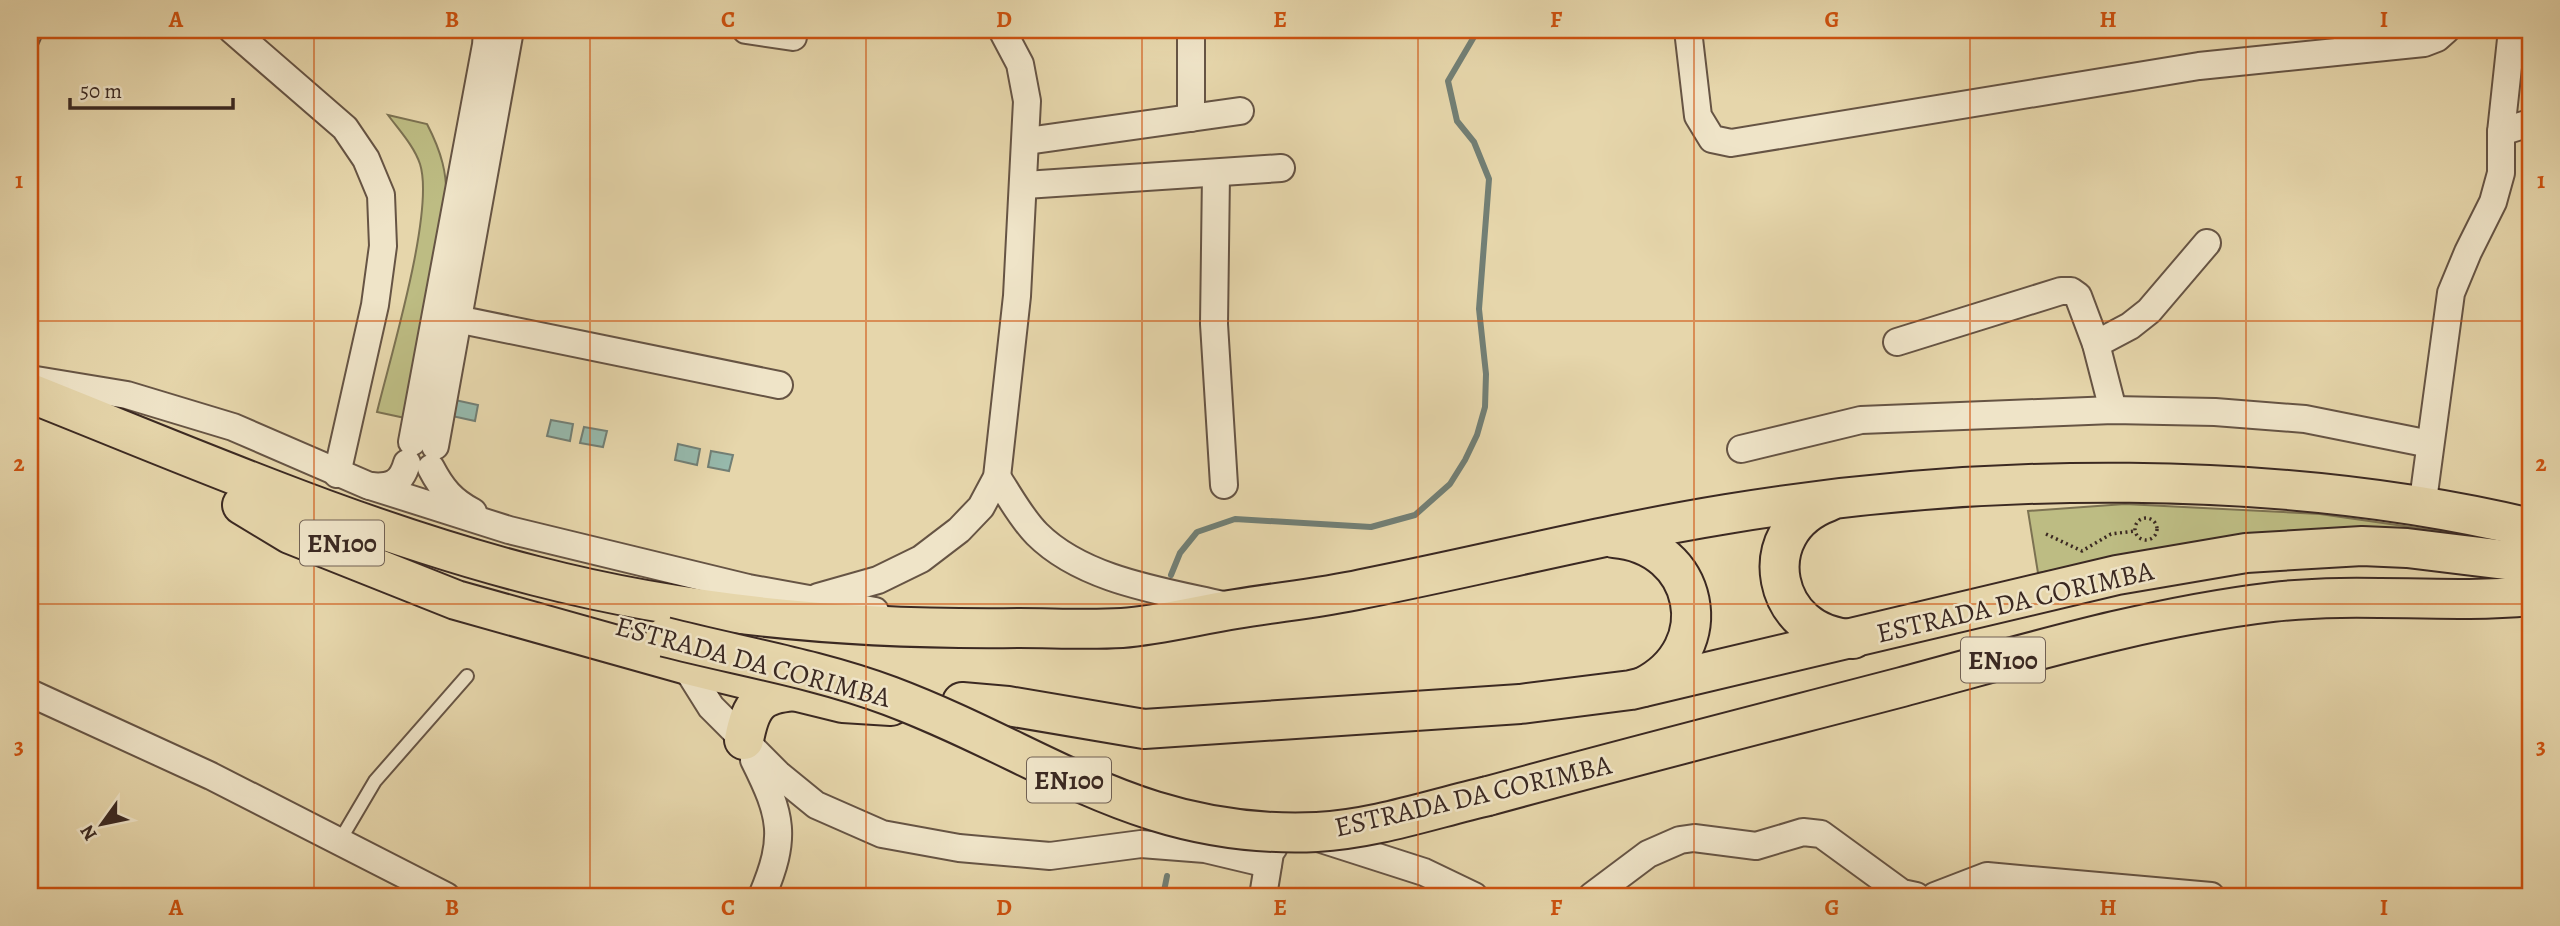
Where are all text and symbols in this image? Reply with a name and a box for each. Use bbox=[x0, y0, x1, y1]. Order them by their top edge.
text: A bbox=[168, 4, 184, 35]
text: B bbox=[445, 4, 459, 35]
text: C bbox=[721, 4, 735, 35]
text: D bbox=[996, 4, 1012, 35]
text: E bbox=[1273, 4, 1287, 35]
text: F bbox=[1550, 4, 1563, 35]
text: G bbox=[1824, 4, 1840, 35]
text: H bbox=[2099, 4, 2117, 35]
text: I bbox=[2380, 4, 2388, 35]
scale bar bbox=[70, 66, 233, 110]
text: 50 m bbox=[80, 77, 122, 105]
text: 1 bbox=[15, 165, 23, 196]
text: 1 bbox=[2537, 165, 2545, 196]
text: 2 bbox=[13, 448, 25, 479]
text: 2 bbox=[2535, 448, 2547, 479]
road number: EN100 bbox=[300, 520, 384, 566]
street label: ESTRADA DA CORIMBA bbox=[1873, 551, 2158, 652]
street label: ESTRADA DA CORIMBA bbox=[611, 607, 895, 717]
road number: EN100 bbox=[1961, 638, 2045, 682]
text: 3 bbox=[14, 731, 24, 762]
text: 3 bbox=[2536, 731, 2546, 762]
street label: ESTRADA DA CORIMBA bbox=[1331, 745, 1616, 846]
road number: EN100 bbox=[1027, 758, 1111, 802]
north arrow bbox=[66, 790, 136, 860]
text: N bbox=[74, 820, 103, 846]
text: A bbox=[168, 892, 184, 923]
text: B bbox=[445, 892, 459, 923]
text: C bbox=[721, 892, 735, 923]
text: D bbox=[996, 892, 1012, 923]
text: E bbox=[1273, 892, 1287, 923]
text: F bbox=[1550, 892, 1563, 923]
text: G bbox=[1824, 892, 1840, 923]
text: H bbox=[2099, 892, 2117, 923]
text: I bbox=[2380, 892, 2388, 923]

